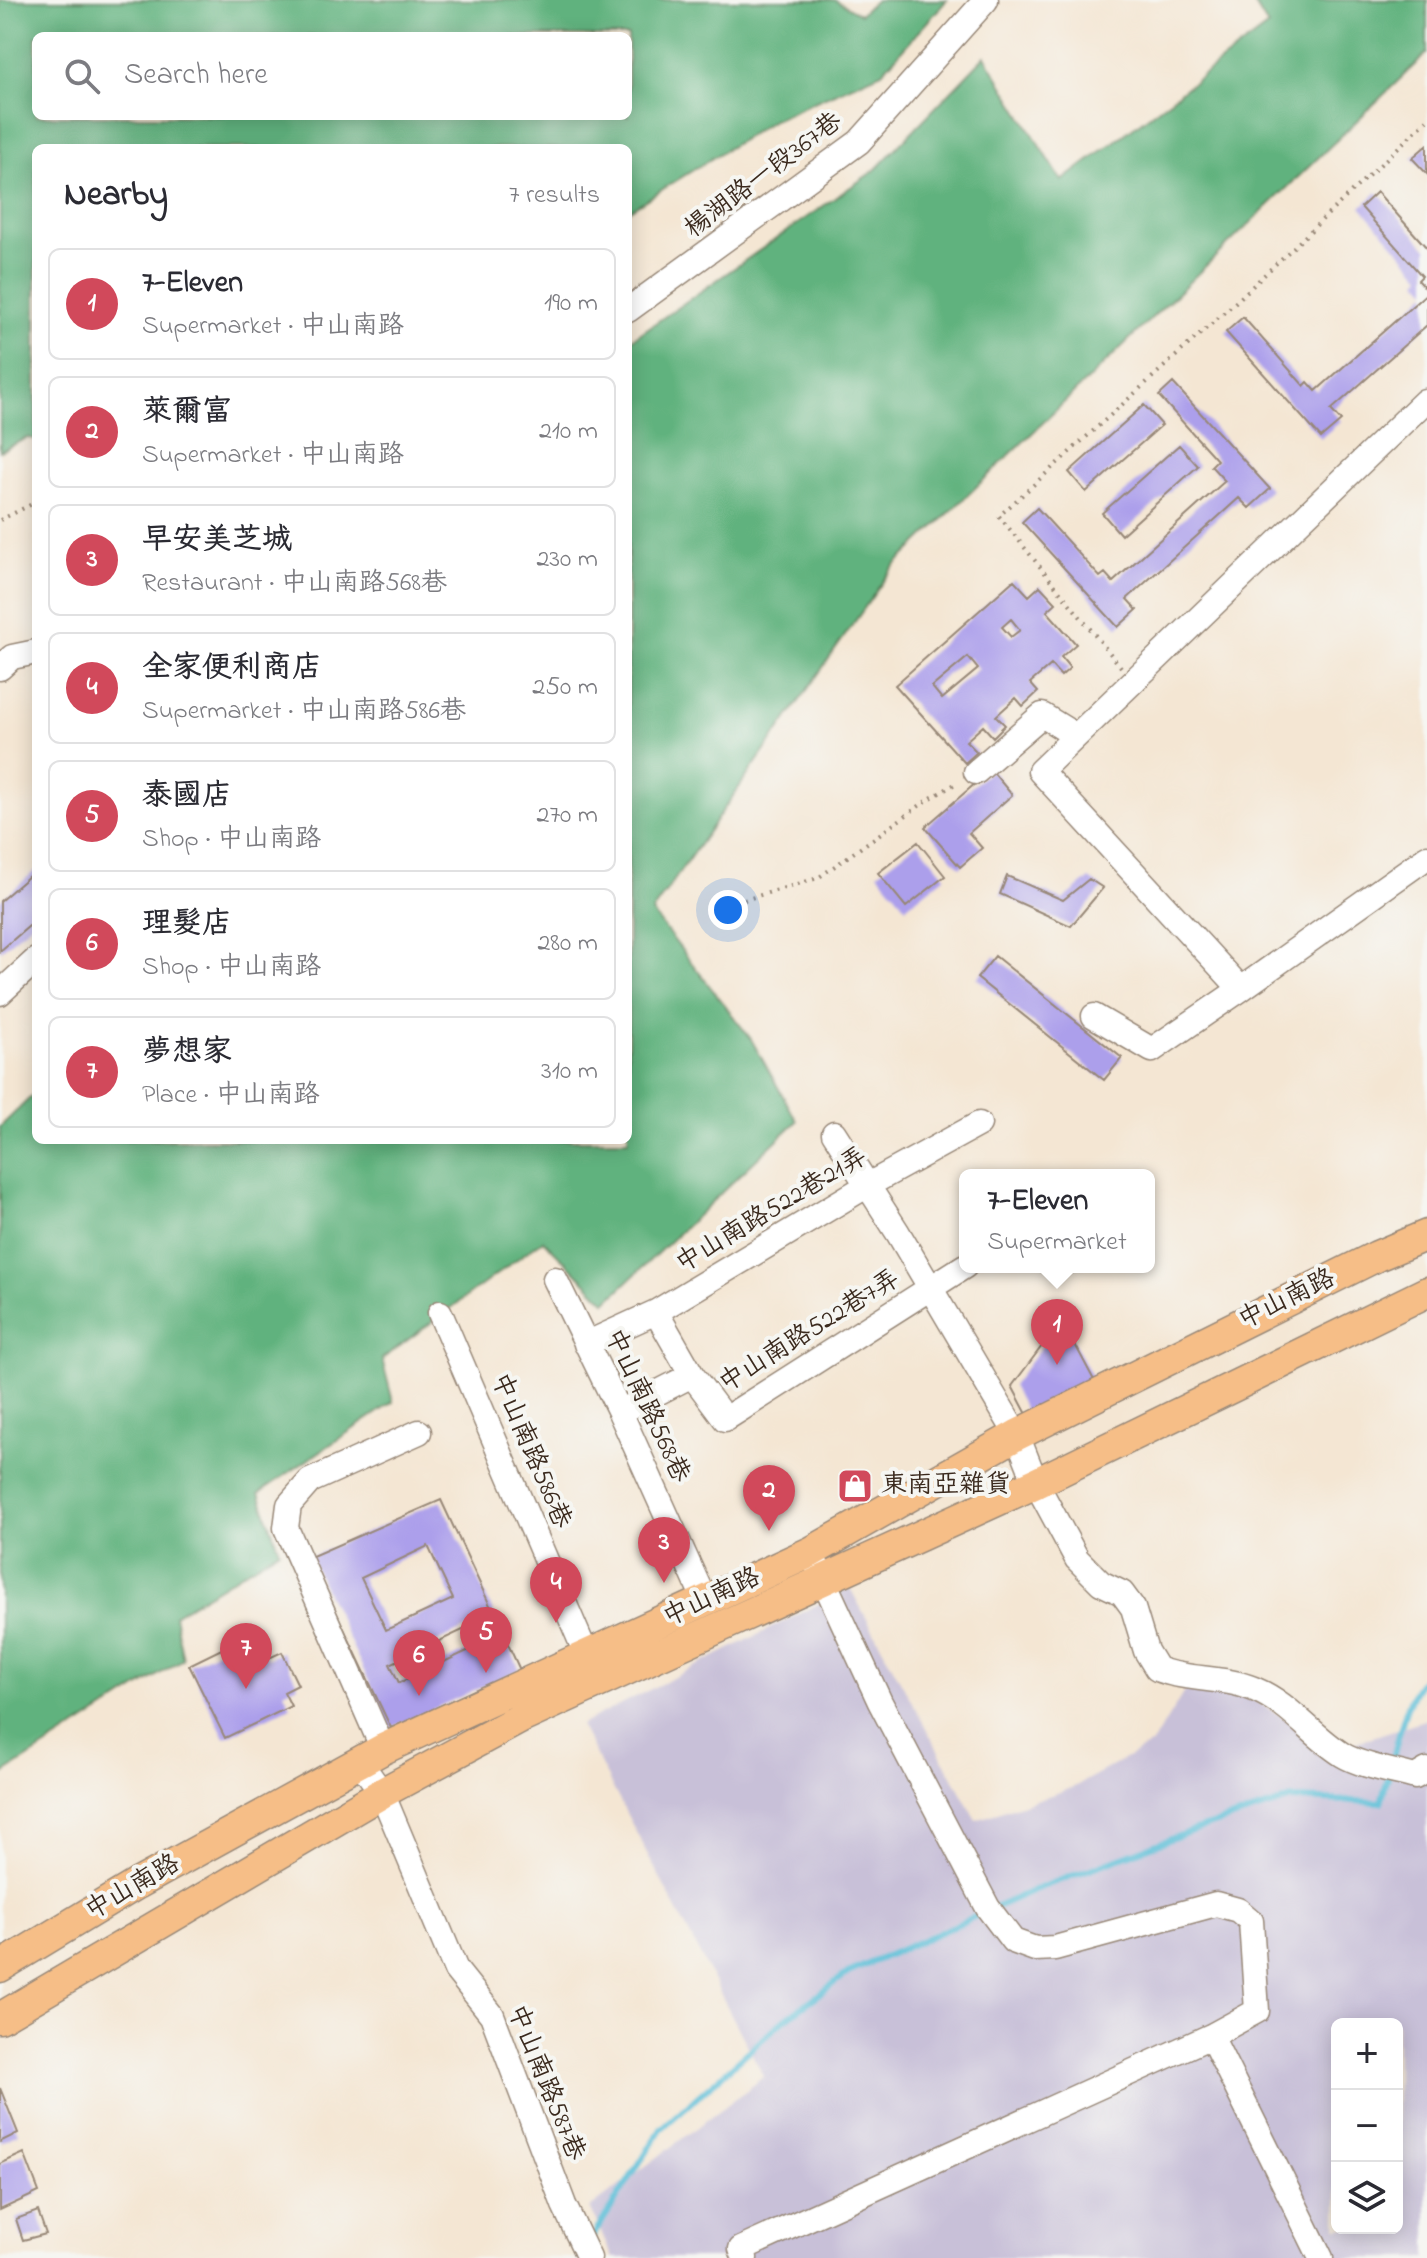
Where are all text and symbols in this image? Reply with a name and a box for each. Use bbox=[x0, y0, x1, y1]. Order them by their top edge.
search box bbox=[32, 32, 632, 120]
icon: search bbox=[60, 54, 104, 98]
text: Search here bbox=[124, 54, 268, 98]
street label: 楊湖路一段367巷 bbox=[677, 104, 851, 248]
text: Nearby bbox=[64, 171, 168, 221]
text: 7 results bbox=[509, 177, 600, 215]
text: 7-Eleven bbox=[142, 262, 243, 306]
text: 1 bbox=[88, 285, 96, 323]
text: 190 m bbox=[544, 285, 598, 323]
text: Supermarket · 中山南路 bbox=[142, 308, 404, 346]
text: 萊爾富 bbox=[142, 391, 232, 435]
text: 2 bbox=[86, 413, 98, 451]
text: 210 m bbox=[539, 413, 598, 451]
text: Supermarket · 中山南路 bbox=[142, 437, 404, 475]
text: 早安美芝城 bbox=[142, 519, 292, 563]
text: 3 bbox=[87, 541, 97, 579]
text: 230 m bbox=[536, 541, 598, 579]
text: Restaurant · 中山南路568巷 bbox=[142, 565, 447, 603]
text: 全家便利商店 bbox=[142, 647, 322, 691]
text: 4 bbox=[87, 669, 97, 707]
text: 250 m bbox=[532, 669, 598, 707]
text: Supermarket · 中山南路586巷 bbox=[142, 693, 466, 731]
text: 泰國店 bbox=[142, 775, 232, 819]
text: 5 bbox=[85, 797, 99, 835]
text: 270 m bbox=[536, 797, 598, 835]
text: Shop · 中山南路 bbox=[142, 821, 321, 859]
your location bbox=[708, 890, 748, 930]
text: 理髮店 bbox=[142, 903, 232, 947]
text: 6 bbox=[86, 925, 98, 963]
text: 280 m bbox=[537, 925, 598, 963]
text: Shop · 中山南路 bbox=[142, 949, 321, 987]
text: 夢想家 bbox=[142, 1031, 232, 1075]
text: 7 bbox=[87, 1053, 97, 1091]
text: 310 m bbox=[541, 1053, 598, 1091]
text: Place · 中山南路 bbox=[142, 1077, 320, 1115]
street label: 中山南路522巷21弄 bbox=[669, 1139, 875, 1283]
popup bbox=[959, 1169, 1155, 1273]
text: 7-Eleven bbox=[987, 1180, 1088, 1224]
text: Supermarket bbox=[987, 1224, 1127, 1262]
street label: 中山南路 bbox=[1232, 1260, 1342, 1340]
street label: 中山南路522巷7弄 bbox=[712, 1261, 908, 1403]
pin: 1 bbox=[1031, 1299, 1083, 1365]
street label: 中山南路568巷 bbox=[594, 1323, 698, 1489]
street label: 中山南路586巷 bbox=[480, 1367, 580, 1535]
pin: 2 bbox=[743, 1465, 795, 1531]
shop icon: 東南亞雜貨 bbox=[836, 1467, 874, 1505]
place label: 東南亞雜貨 bbox=[881, 1467, 1011, 1505]
pin: 3 bbox=[638, 1517, 690, 1583]
pin: 4 bbox=[530, 1557, 582, 1623]
street label: 中山南路 bbox=[657, 1559, 767, 1637]
pin: 5 bbox=[460, 1607, 512, 1673]
pin: 7 bbox=[220, 1623, 272, 1689]
pin: 6 bbox=[393, 1630, 445, 1696]
street label: 中山南路 bbox=[78, 1846, 188, 1930]
street label: 中山南路587巷 bbox=[496, 1999, 594, 2167]
map controls bbox=[1331, 2018, 1403, 2234]
button: + bbox=[1331, 2018, 1403, 2090]
button: − bbox=[1331, 2090, 1403, 2162]
button: layers bbox=[1331, 2162, 1403, 2234]

